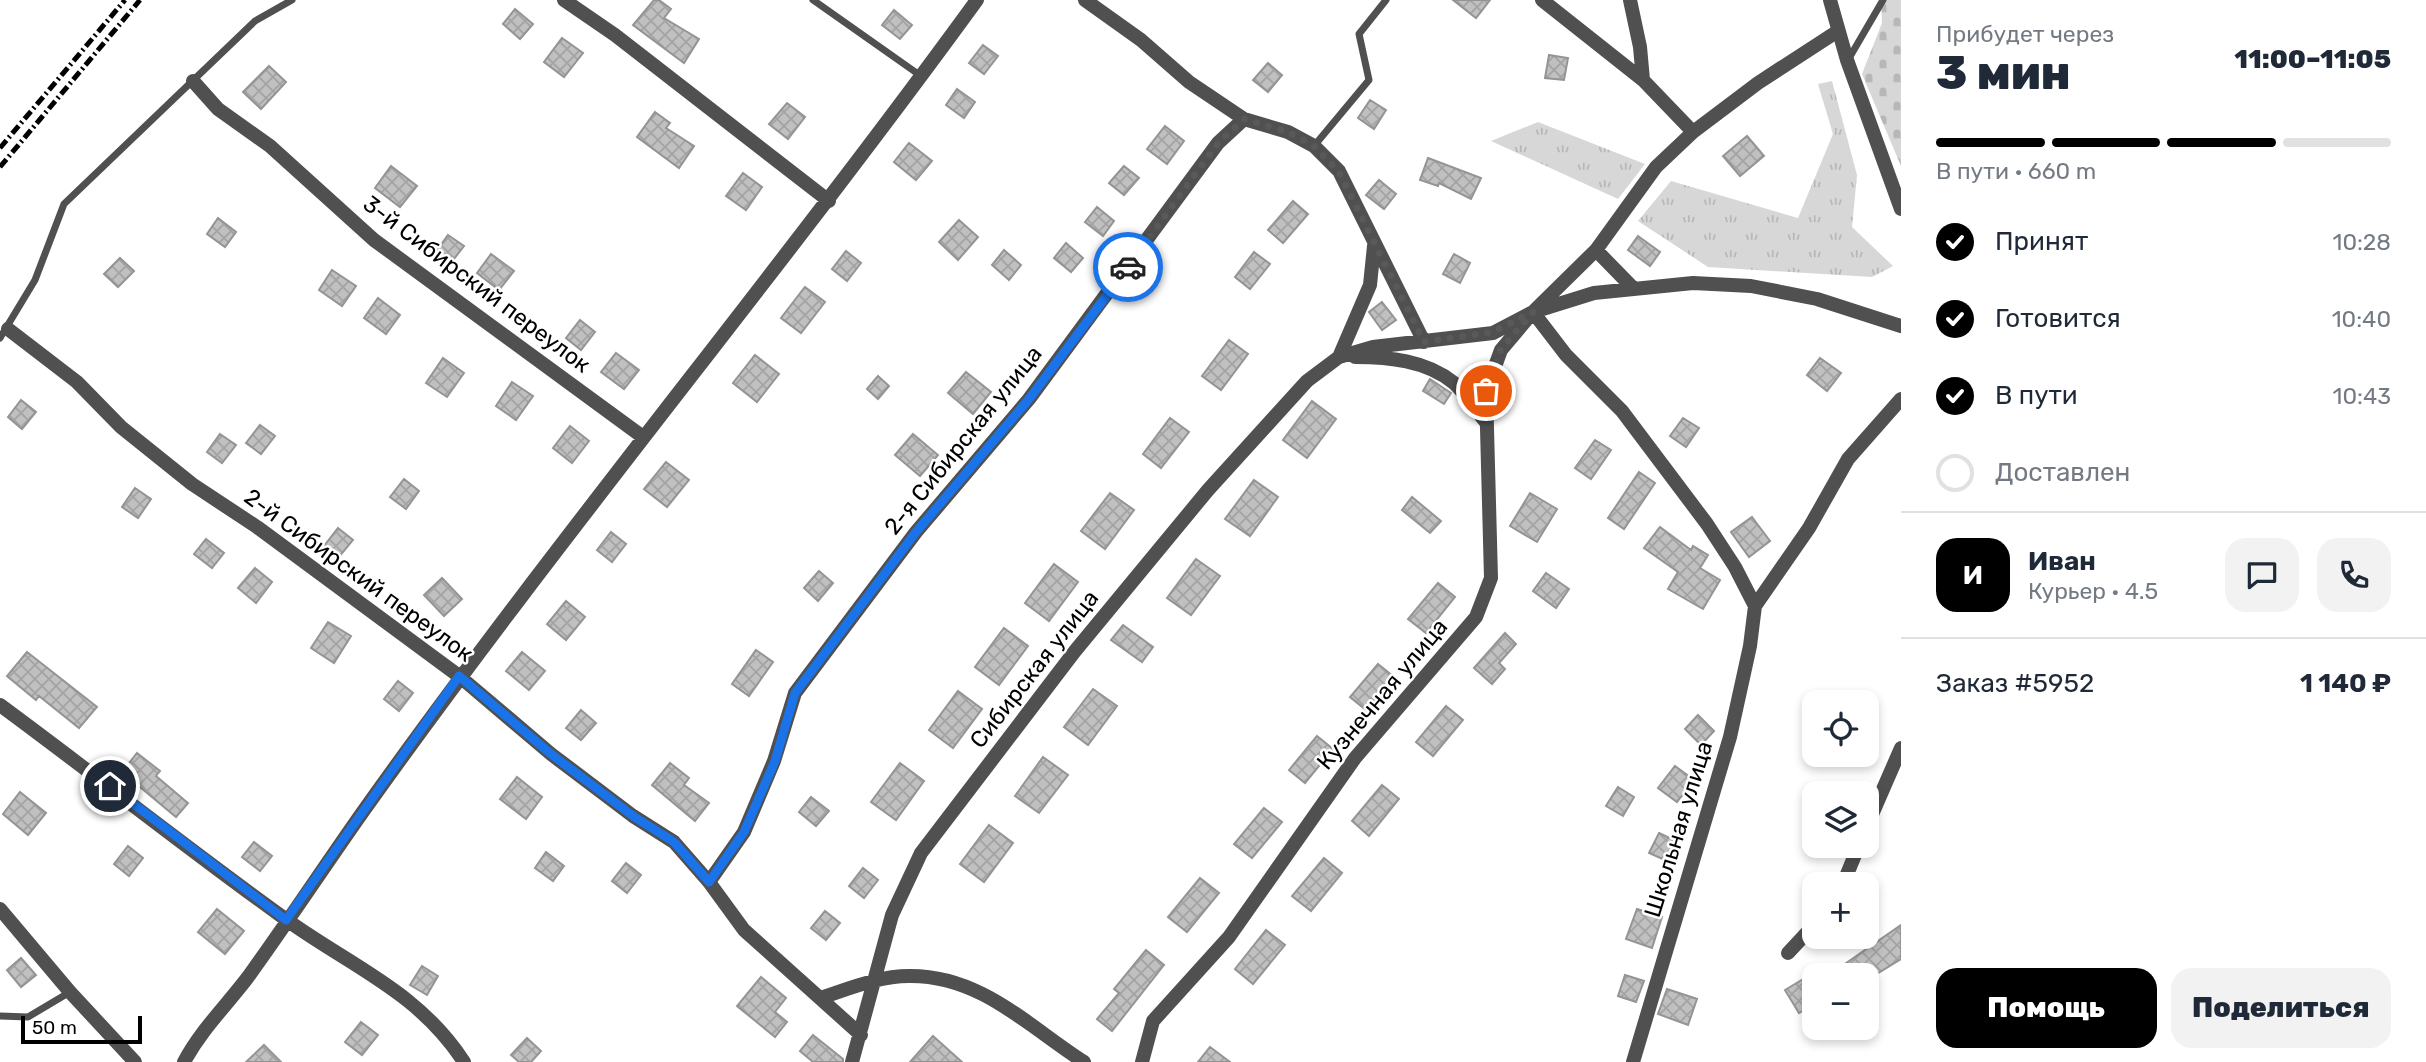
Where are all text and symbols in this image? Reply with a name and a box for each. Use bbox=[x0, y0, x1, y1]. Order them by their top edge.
text: Прибудет через bbox=[1936, 20, 2114, 48]
text: 11:00–11:05 bbox=[2234, 44, 2391, 75]
text: 3 мин bbox=[1936, 46, 2071, 101]
text: В пути · 660 m bbox=[1936, 157, 2096, 185]
street label: 3-й Сибирский переулок bbox=[358, 189, 596, 379]
icon: check bbox=[1936, 223, 1974, 261]
text: Принят bbox=[1995, 226, 2088, 257]
text: 10:28 bbox=[2333, 228, 2391, 256]
courier bbox=[1093, 232, 1163, 302]
icon: car bbox=[1109, 248, 1147, 286]
icon: check bbox=[1936, 300, 1974, 338]
text: Готовится bbox=[1995, 303, 2121, 334]
text: 10:40 bbox=[2332, 305, 2391, 333]
street label: 2-я Сибирская улица bbox=[878, 340, 1048, 540]
pin bbox=[1456, 361, 1516, 421]
icon: bag bbox=[1467, 372, 1505, 410]
icon: check bbox=[1936, 377, 1974, 415]
text: В пути bbox=[1995, 380, 2078, 411]
text: 10:43 bbox=[2333, 382, 2391, 410]
text: Доставлен bbox=[1995, 457, 2130, 488]
street label: 2-й Сибирский переулок bbox=[239, 482, 479, 668]
button: chat bbox=[2225, 538, 2299, 612]
button: phone bbox=[2317, 538, 2391, 612]
text: Иван bbox=[2028, 546, 2096, 577]
text: И bbox=[1963, 560, 1983, 591]
text: Курьер · 4.5 bbox=[2028, 577, 2158, 605]
street label: Сибирская улица bbox=[964, 585, 1104, 753]
street label: Кузнечная улица bbox=[1311, 613, 1453, 775]
text: Заказ #5952 bbox=[1936, 668, 2094, 699]
text: 1 140 ₽ bbox=[2300, 668, 2391, 699]
map controls bbox=[1802, 690, 1879, 1040]
button: locate bbox=[1802, 690, 1879, 767]
street label: Школьная улица bbox=[1638, 738, 1718, 920]
pin bbox=[80, 756, 140, 816]
icon: home bbox=[91, 767, 129, 805]
button: layers bbox=[1802, 781, 1879, 858]
button: + bbox=[1802, 872, 1879, 949]
button: − bbox=[1802, 963, 1879, 1040]
button: Помощь bbox=[1936, 968, 2157, 1048]
button: Поделиться bbox=[2171, 968, 2391, 1048]
scale bar bbox=[21, 1013, 142, 1045]
text: 50 m bbox=[32, 1016, 77, 1039]

